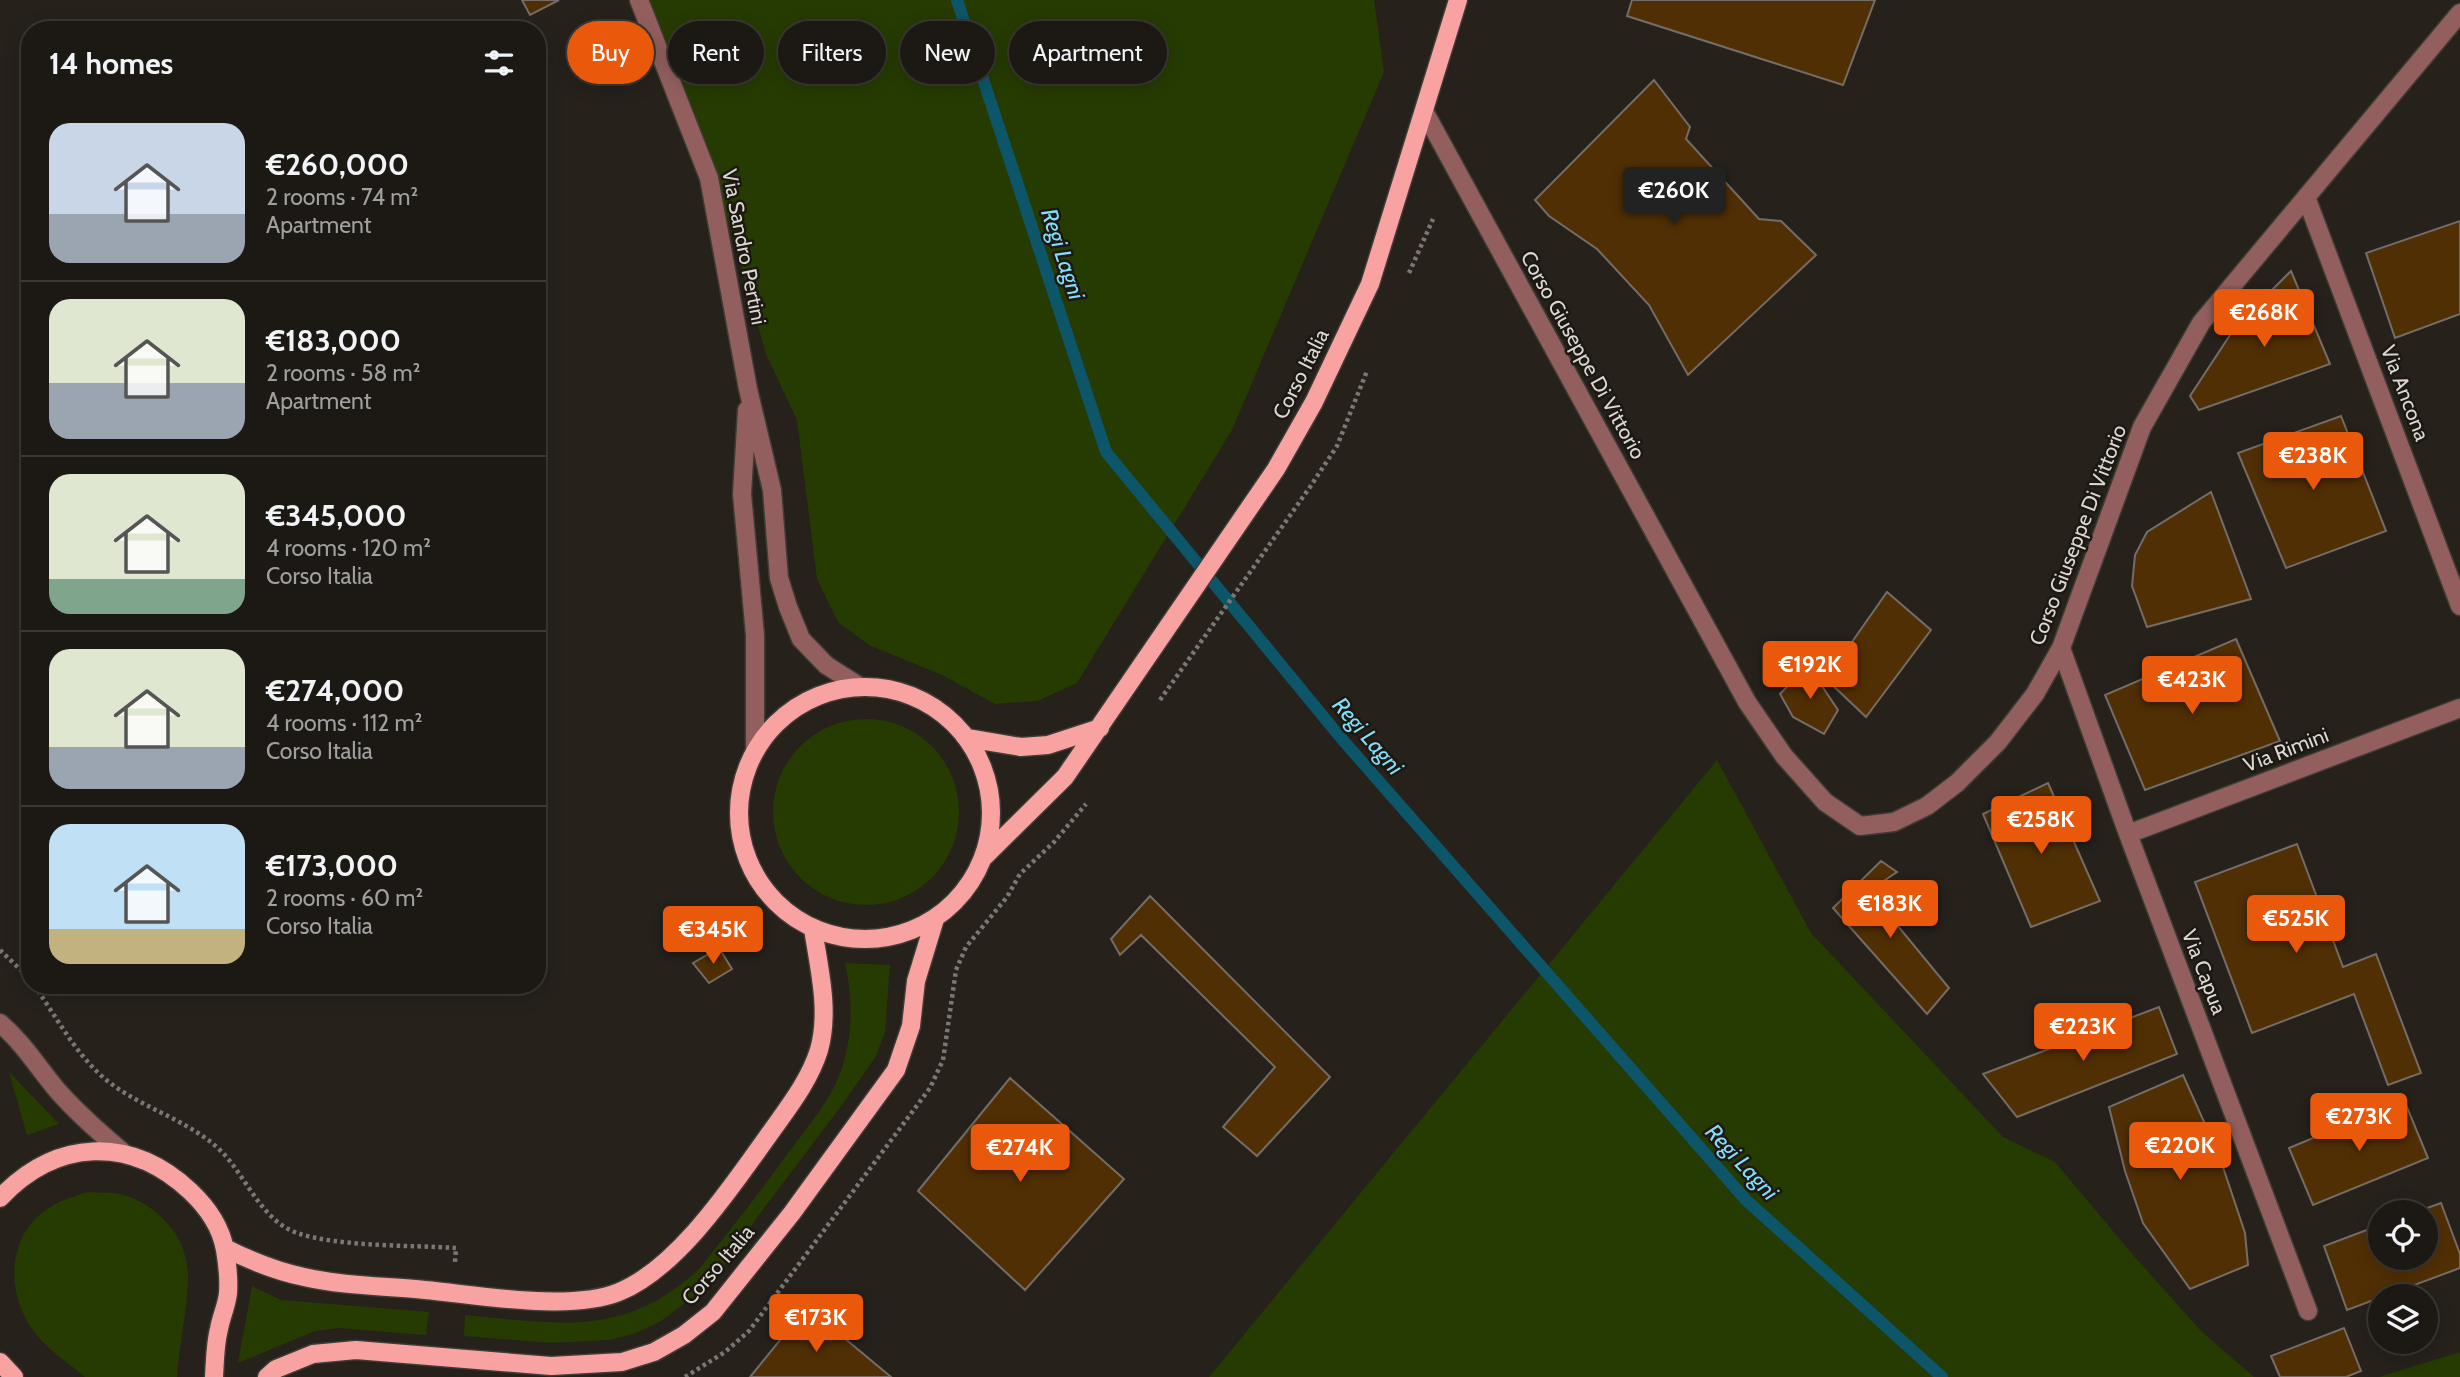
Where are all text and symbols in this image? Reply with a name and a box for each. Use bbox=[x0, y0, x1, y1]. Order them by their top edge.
chip: Buy bbox=[567, 21, 654, 84]
chip: Rent bbox=[668, 21, 764, 84]
chip: Filters bbox=[778, 21, 886, 84]
chip: New bbox=[900, 21, 995, 84]
chip: Apartment bbox=[1009, 21, 1167, 84]
icon: filters bbox=[480, 44, 518, 82]
text: 14 homes bbox=[49, 45, 173, 82]
text: €260,000 bbox=[266, 146, 409, 183]
icon: home bbox=[105, 151, 189, 235]
street label: Via Sandro Pertini bbox=[717, 167, 772, 327]
pin: €260K bbox=[1625, 168, 1723, 227]
text: €260K bbox=[1639, 176, 1709, 204]
text: 2 rooms · 74 m² bbox=[266, 183, 418, 211]
water label: Regi Lagni bbox=[1035, 205, 1091, 304]
text: Apartment bbox=[266, 211, 371, 239]
street label: Corso Giuseppe Di Vittorio bbox=[1516, 246, 1651, 463]
pin: €268K bbox=[2215, 290, 2313, 349]
text: €268K bbox=[2230, 298, 2298, 326]
text: €183,000 bbox=[266, 322, 401, 359]
street label: Corso Italia bbox=[1267, 325, 1334, 423]
icon: home bbox=[105, 327, 189, 411]
street label: Via Ancona bbox=[2376, 341, 2435, 444]
text: 2 rooms · 58 m² bbox=[266, 359, 420, 387]
text: Apartment bbox=[266, 387, 371, 415]
street label: Corso Giuseppe Di Vittorio bbox=[2024, 421, 2131, 649]
pin: €238K bbox=[2264, 433, 2362, 492]
text: €238K bbox=[2279, 441, 2347, 469]
text: €345,000 bbox=[266, 497, 406, 534]
icon: home bbox=[105, 502, 189, 586]
text: 4 rooms · 120 m² bbox=[266, 534, 431, 562]
text: Corso Italia bbox=[266, 562, 373, 590]
pin: €192K bbox=[1761, 642, 1859, 701]
text: €192K bbox=[1779, 650, 1841, 678]
pin: €423K bbox=[2143, 656, 2241, 716]
text: €423K bbox=[2158, 665, 2226, 693]
text: €274,000 bbox=[266, 672, 404, 709]
icon: home bbox=[105, 677, 189, 761]
water label: Regi Lagni bbox=[1327, 691, 1410, 781]
text: 4 rooms · 112 m² bbox=[266, 709, 422, 737]
street label: Via Rimini bbox=[2240, 722, 2332, 777]
text: Corso Italia bbox=[266, 737, 373, 765]
pin: €258K bbox=[1992, 796, 2090, 856]
text: €258K bbox=[2007, 805, 2075, 833]
text: €173,000 bbox=[266, 847, 398, 884]
icon: home bbox=[105, 852, 189, 936]
pin: €183K bbox=[1841, 880, 1939, 940]
text: 2 rooms · 60 m² bbox=[266, 884, 423, 912]
text: €183K bbox=[1858, 889, 1922, 917]
pin: €525K bbox=[2247, 895, 2345, 955]
text: €525K bbox=[2263, 904, 2329, 932]
pin: €345K bbox=[664, 906, 762, 966]
text: Corso Italia bbox=[266, 912, 373, 940]
text: €345K bbox=[679, 915, 747, 943]
street label: Via Capua bbox=[2177, 926, 2232, 1018]
pin: €223K bbox=[2034, 1004, 2132, 1063]
text: €223K bbox=[2050, 1012, 2116, 1040]
pin: €273K bbox=[2310, 1094, 2408, 1153]
text: €273K bbox=[2326, 1102, 2392, 1130]
water label: Regi Lagni bbox=[1700, 1118, 1785, 1207]
pin: €220K bbox=[2131, 1122, 2229, 1182]
pin: €274K bbox=[971, 1124, 1069, 1184]
text: €220K bbox=[2145, 1131, 2215, 1159]
text: €274K bbox=[987, 1133, 1053, 1161]
map controls bbox=[2368, 1200, 2438, 1354]
button: locate bbox=[2368, 1200, 2438, 1270]
street label: Corso Italia bbox=[676, 1220, 759, 1310]
button: layers bbox=[2368, 1284, 2438, 1354]
pin: €173K bbox=[767, 1294, 865, 1354]
text: €173K bbox=[785, 1303, 847, 1331]

